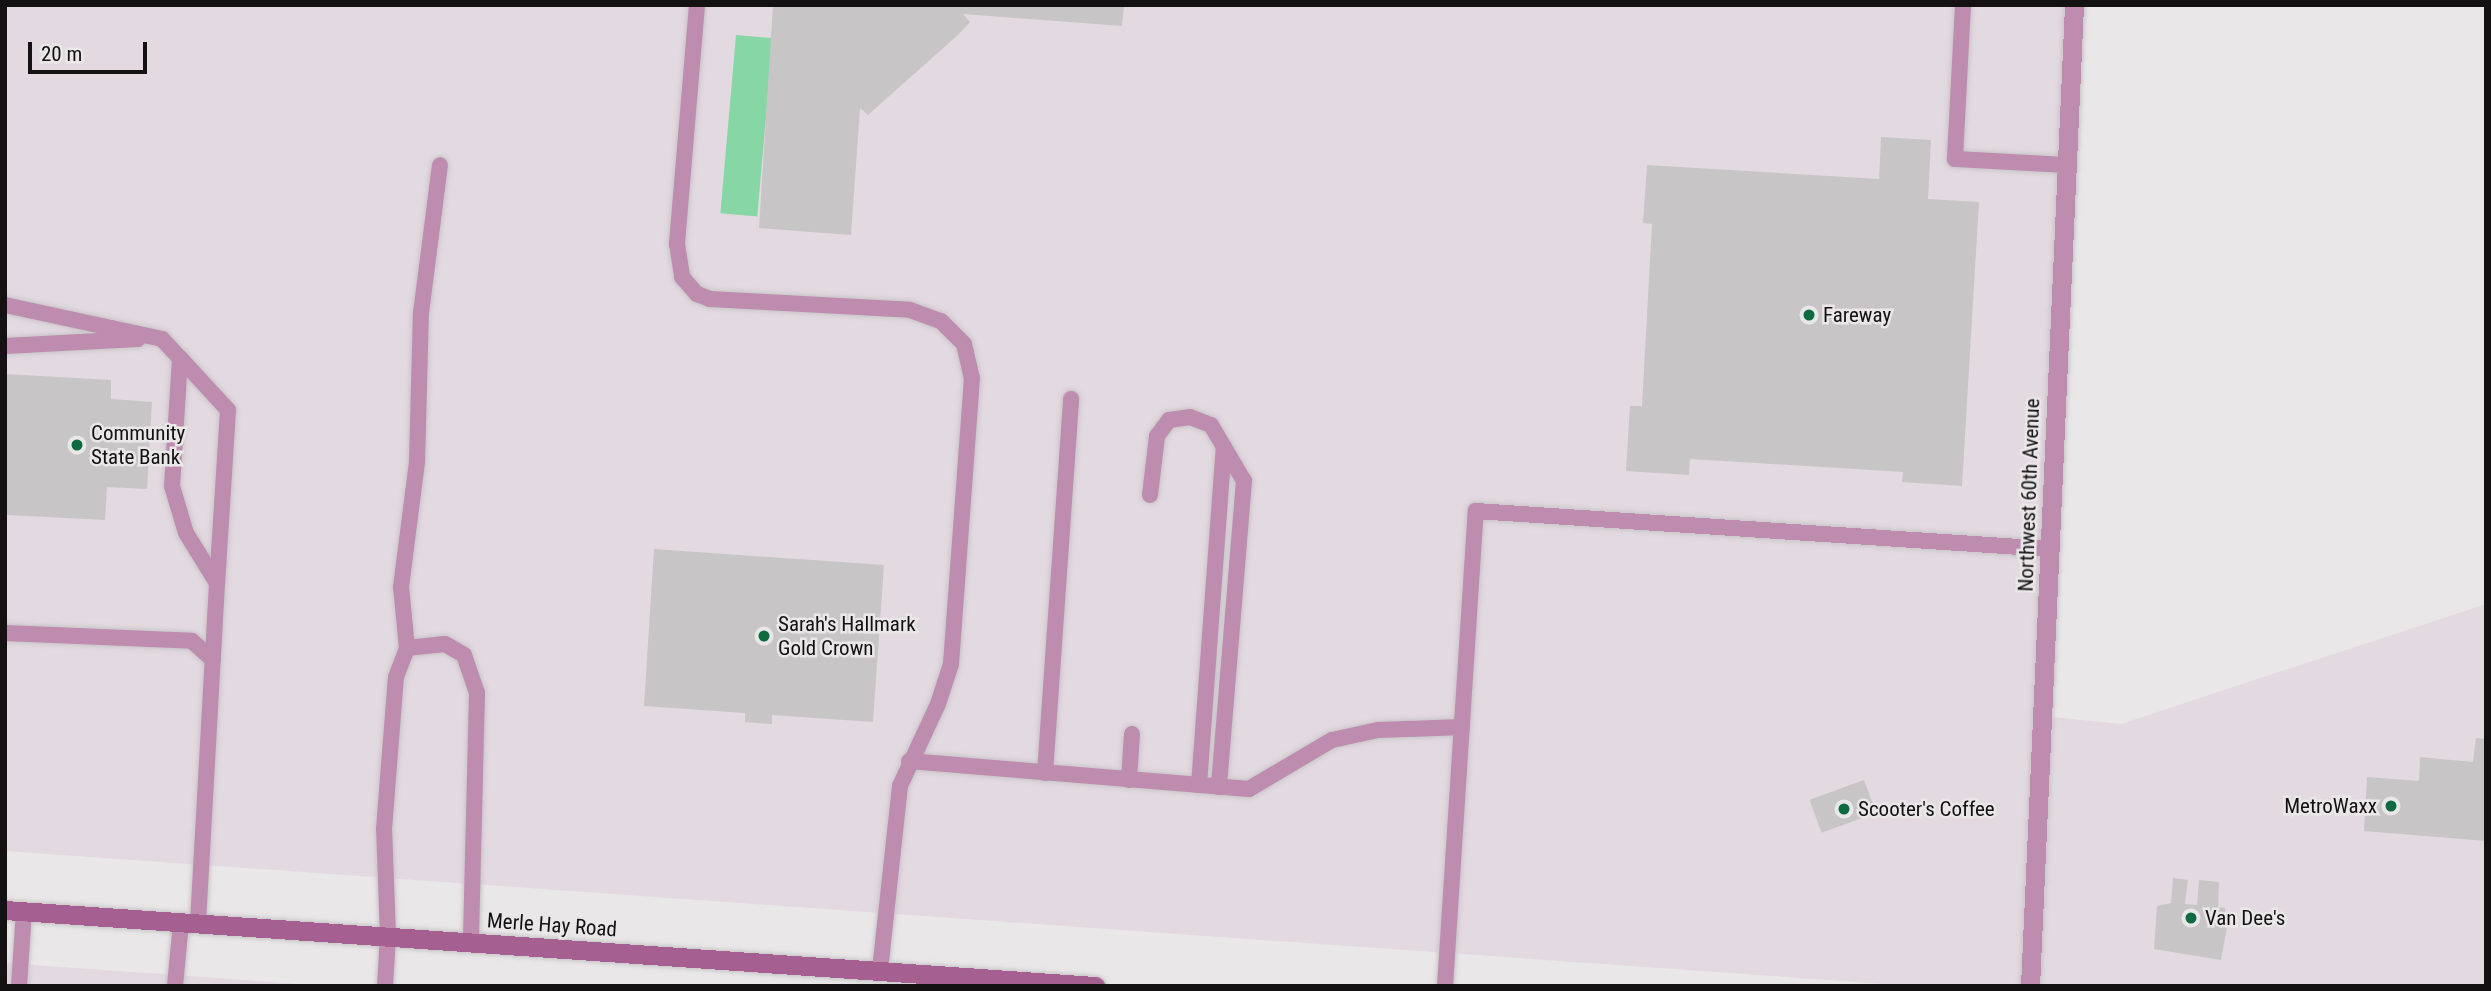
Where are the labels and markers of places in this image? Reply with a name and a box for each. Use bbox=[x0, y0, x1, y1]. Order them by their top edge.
place label: Fareway bbox=[1823, 302, 1891, 328]
marker: Fareway bbox=[1801, 307, 1817, 323]
place label: Community State Bank bbox=[91, 420, 185, 470]
marker: Community State Bank bbox=[69, 437, 85, 453]
place label: Sarah's Hallmark Gold Crown bbox=[778, 611, 916, 661]
marker: Sarah's Hallmark Gold Crown bbox=[756, 628, 772, 644]
place label: MetroWaxx bbox=[2284, 793, 2377, 819]
place label: Scooter's Coffee bbox=[1858, 796, 1995, 822]
marker: MetroWaxx bbox=[2383, 798, 2399, 814]
marker: Scooter's Coffee bbox=[1836, 801, 1852, 817]
place label: Van Dee's bbox=[2205, 905, 2285, 931]
marker: Van Dee's bbox=[2183, 910, 2199, 926]

